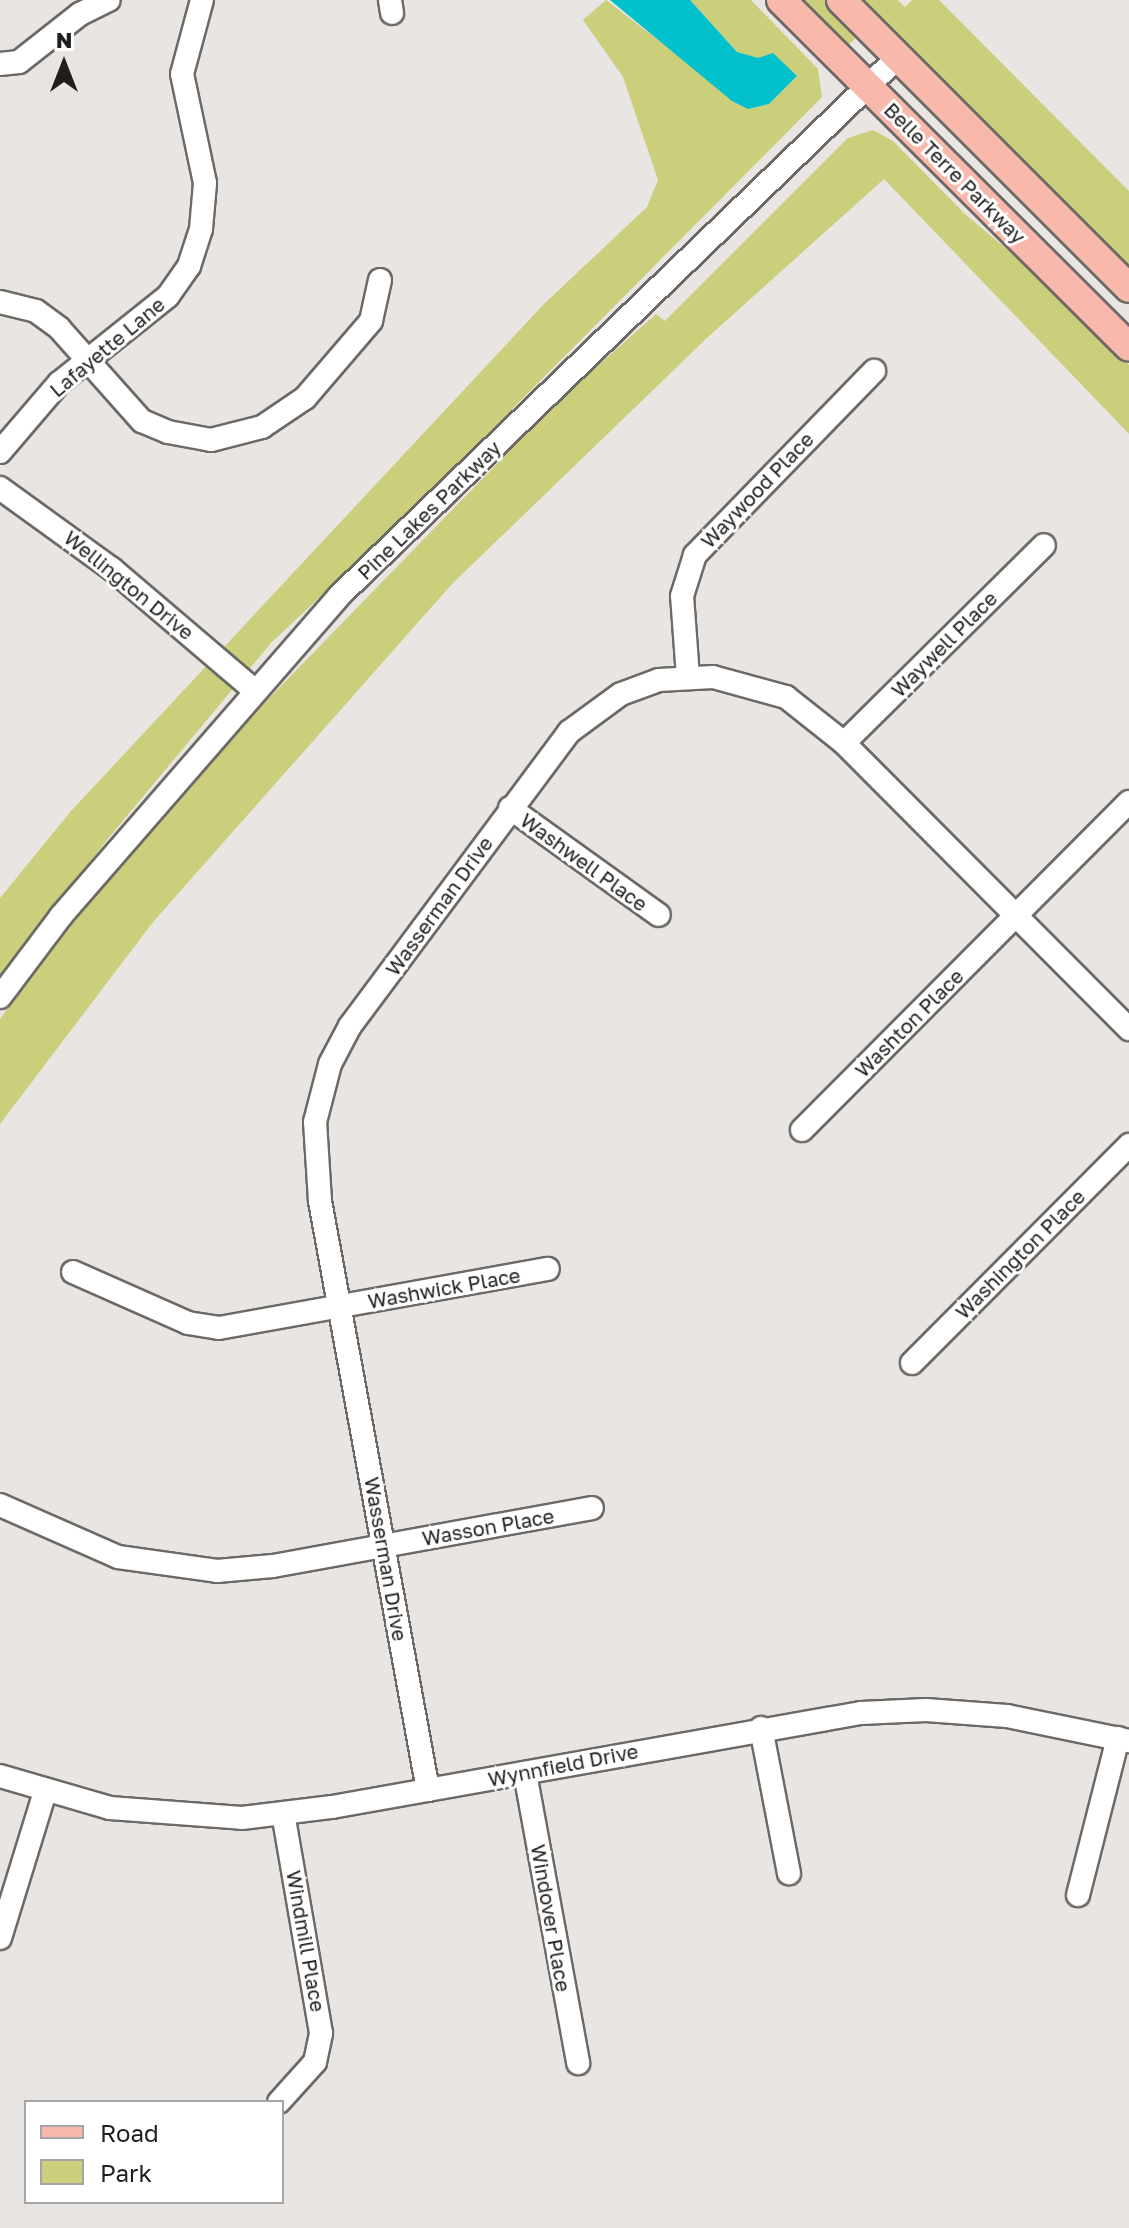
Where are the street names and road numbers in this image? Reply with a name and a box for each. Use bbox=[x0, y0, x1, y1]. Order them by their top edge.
street label: Belle Terre Parkway bbox=[879, 97, 1031, 249]
street label: Lafayette Lane bbox=[45, 292, 169, 402]
street label: Waywood Place bbox=[696, 427, 818, 553]
street label: Pine Lakes Parkway bbox=[352, 435, 506, 585]
street label: Wellington Drive bbox=[59, 525, 199, 645]
street label: Waywell Place bbox=[886, 586, 1002, 702]
street label: Washwell Place bbox=[516, 808, 652, 916]
street label: Wasserman Drive bbox=[380, 832, 498, 980]
street label: Washton Place bbox=[850, 964, 968, 1082]
street label: Washington Place bbox=[950, 1184, 1090, 1324]
street label: Washwick Place bbox=[366, 1263, 522, 1313]
street label: Wasserman Drive bbox=[360, 1475, 412, 1643]
street label: Wasson Place bbox=[420, 1504, 556, 1550]
street label: Wynnfield Drive bbox=[486, 1739, 640, 1791]
street label: Windover Place bbox=[526, 1842, 576, 1994]
street label: Windmill Place bbox=[282, 1868, 330, 2014]

